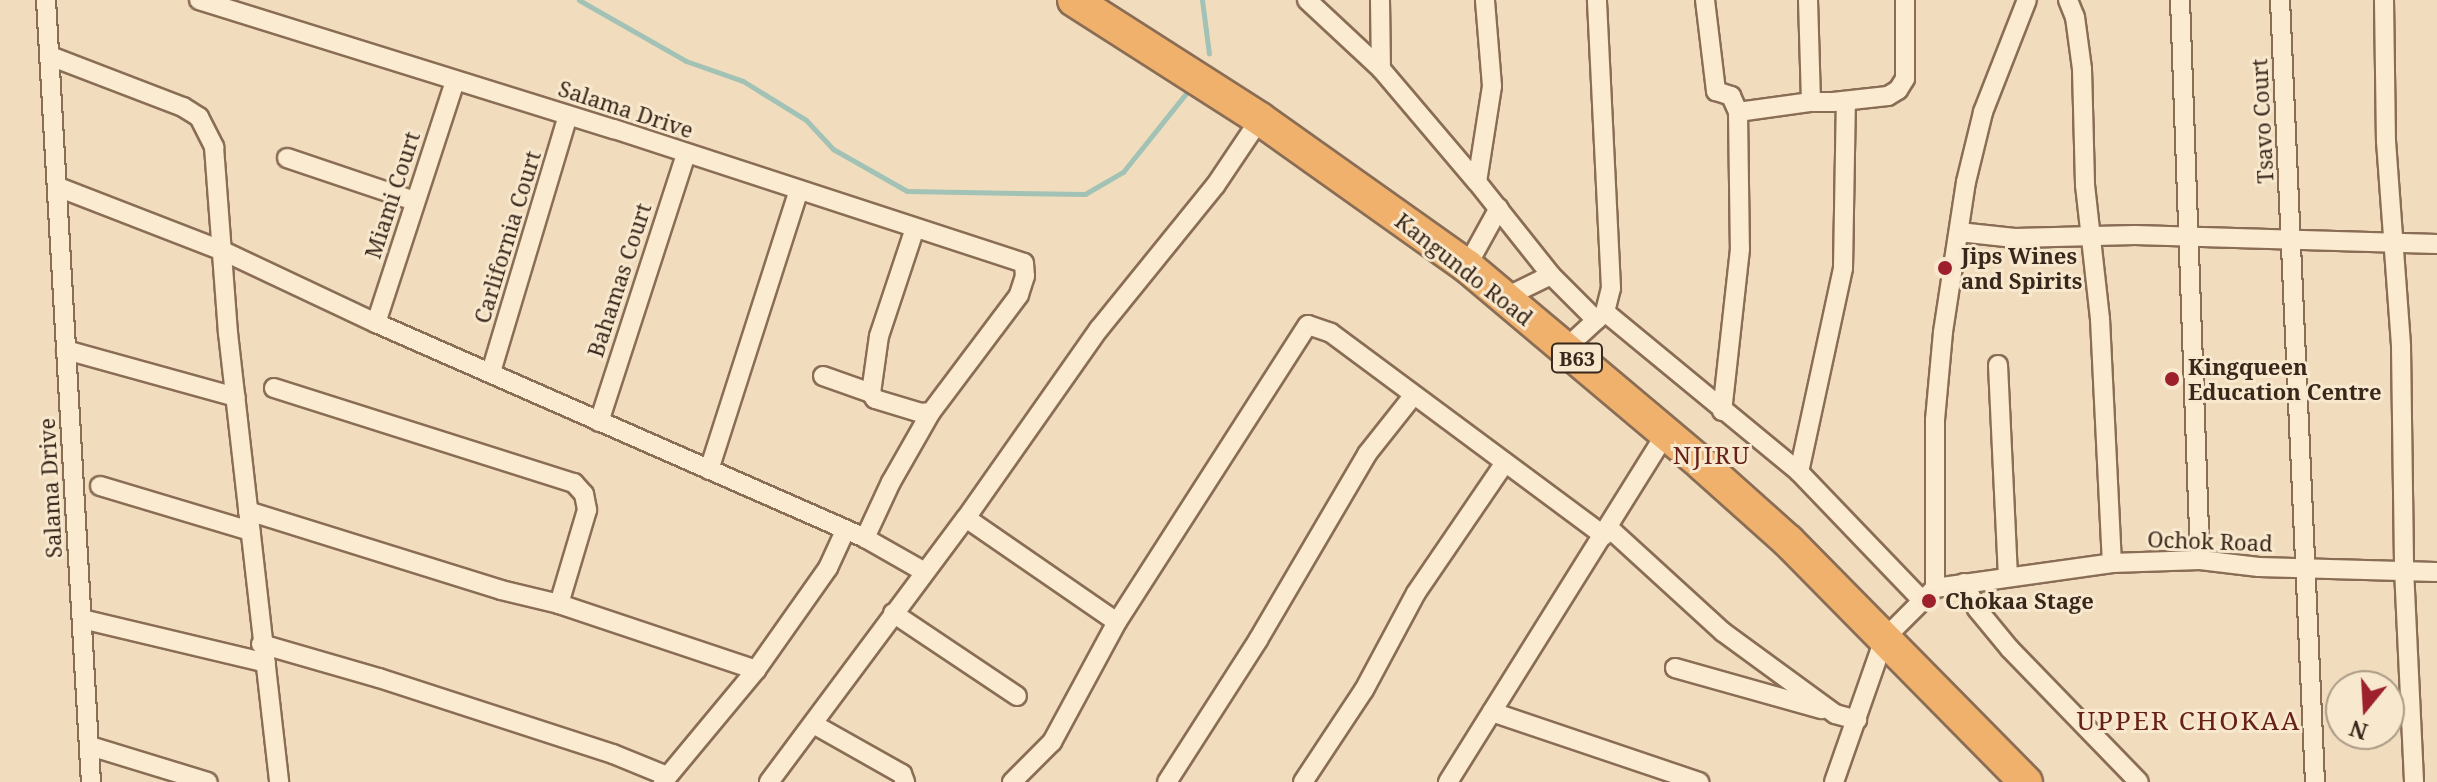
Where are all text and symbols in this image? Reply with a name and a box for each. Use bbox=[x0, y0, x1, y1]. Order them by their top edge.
street label: Tsavo Court bbox=[2246, 58, 2278, 184]
street label: Salama Drive bbox=[555, 75, 697, 143]
street label: Miami Court bbox=[359, 128, 425, 262]
street label: Carlifornia Court bbox=[468, 148, 546, 326]
street label: Bahamas Court bbox=[582, 200, 656, 360]
street label: Kangundo Road bbox=[1390, 207, 1538, 331]
place label: Jips Wines and Spirits bbox=[1961, 242, 2082, 294]
marker: Jips Wines and Spirits bbox=[1936, 259, 1954, 277]
road number: B63 bbox=[1549, 342, 1605, 374]
place label: Kingqueen Education Centre bbox=[2188, 353, 2382, 404]
marker: Kingqueen Education Centre bbox=[2163, 370, 2181, 388]
street label: Salama Drive bbox=[33, 417, 67, 559]
district label: NJIRU bbox=[1673, 441, 1751, 469]
street label: Ochok Road bbox=[2147, 526, 2273, 556]
place label: Chokaa Stage bbox=[1945, 588, 2094, 614]
marker: Chokaa Stage bbox=[1920, 592, 1938, 610]
north arrow bbox=[2325, 670, 2405, 750]
district label: UPPER CHOKAA bbox=[2077, 705, 2301, 737]
text: N bbox=[2345, 714, 2371, 748]

